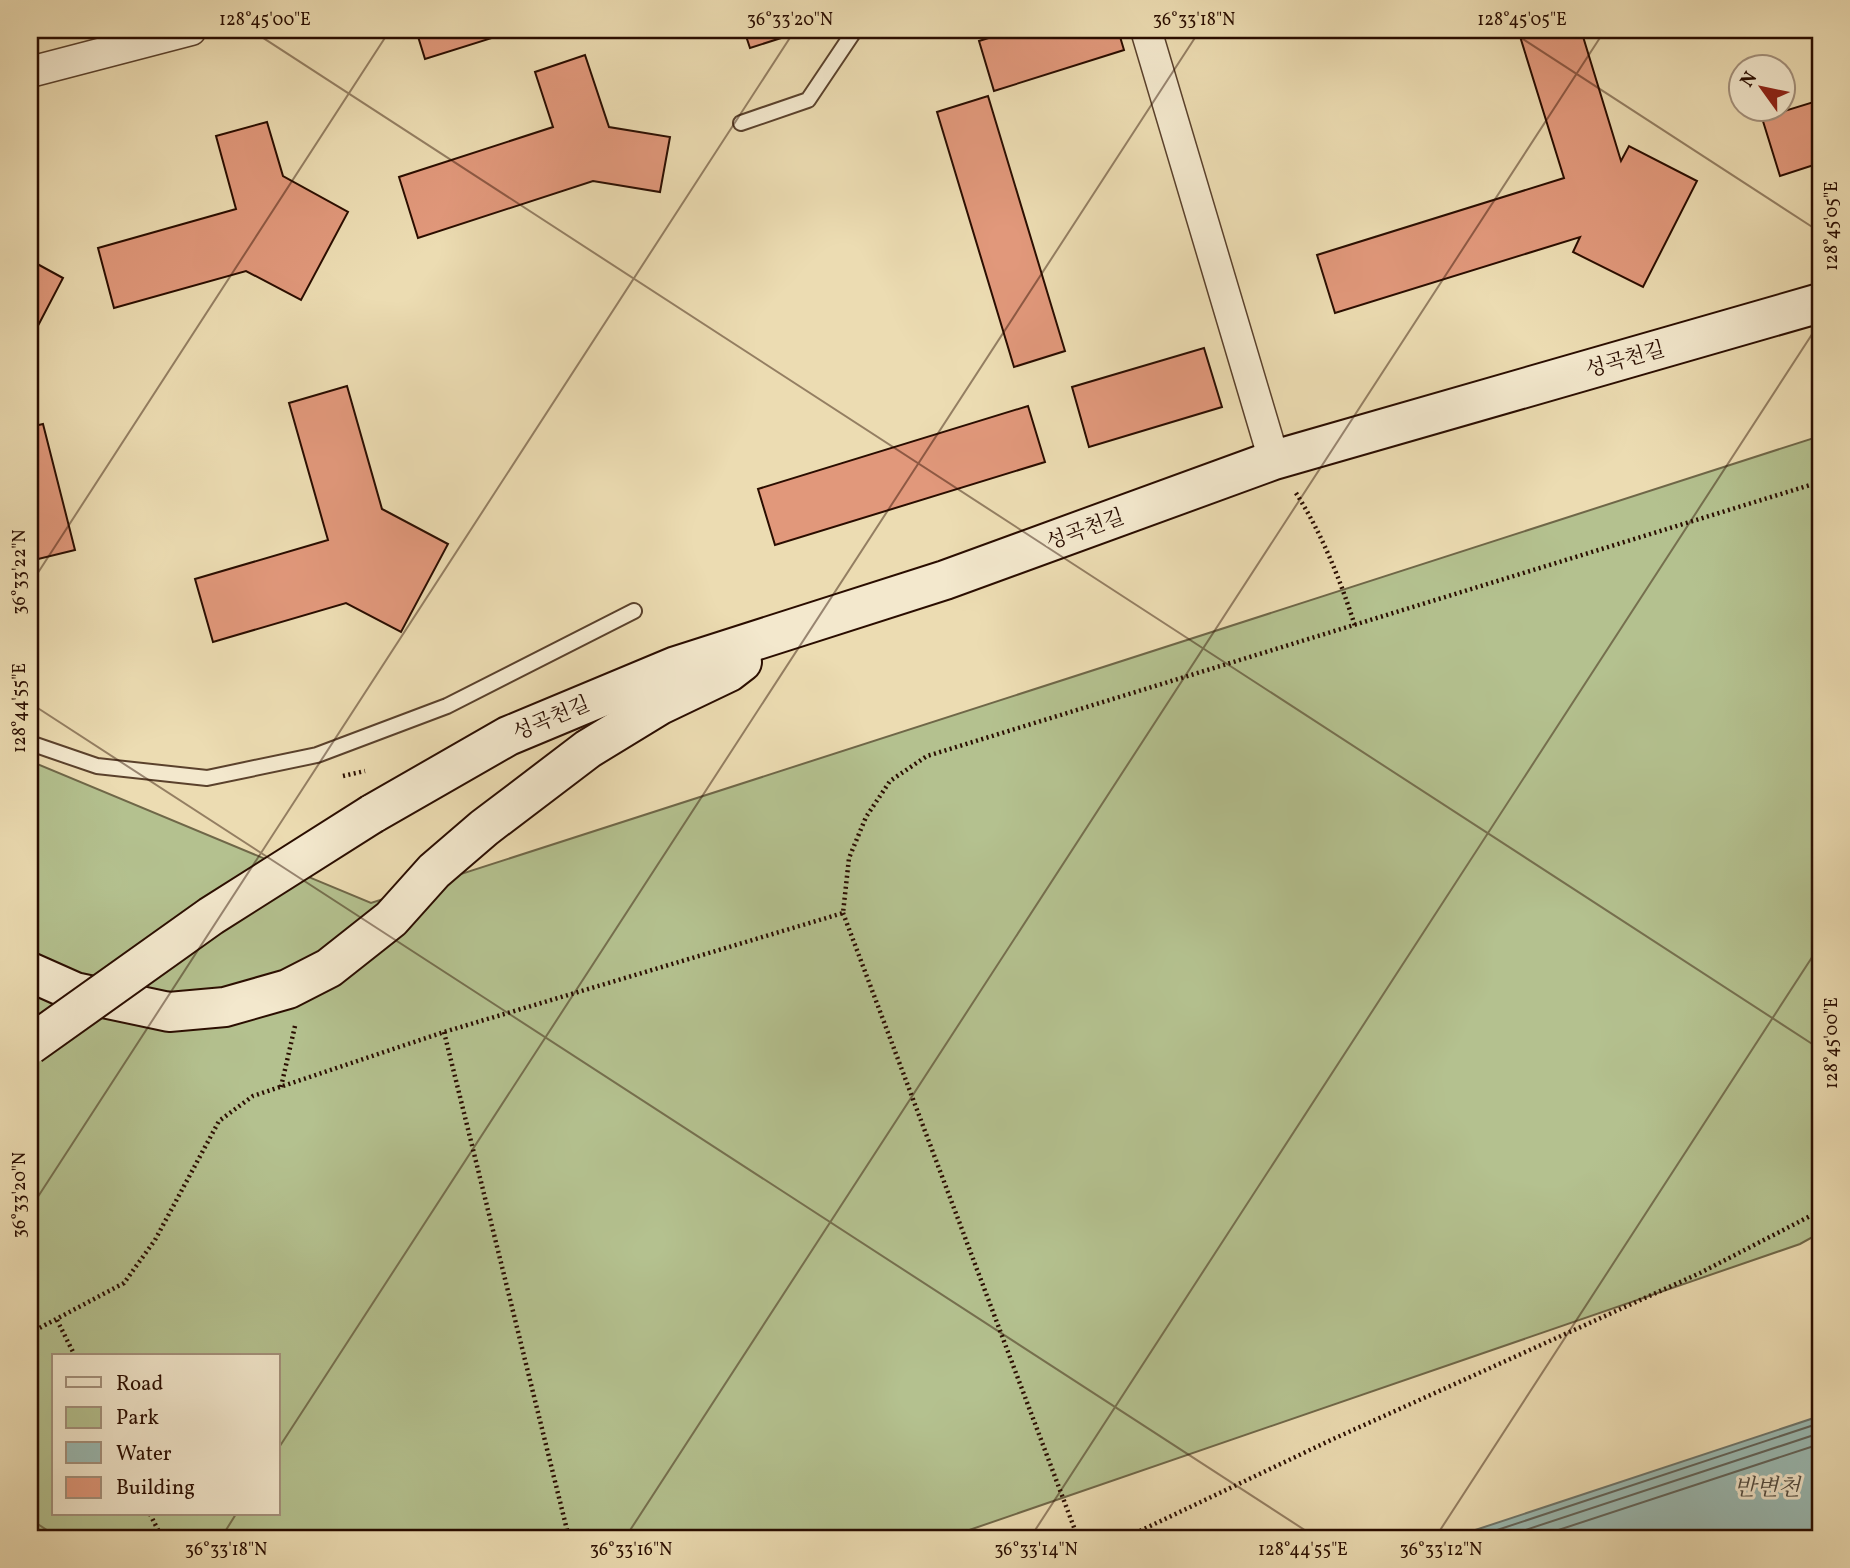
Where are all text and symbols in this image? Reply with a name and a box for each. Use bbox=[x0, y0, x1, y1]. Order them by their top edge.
text: 128°45'00"E bbox=[219, 8, 311, 33]
text: 36°33'20"N bbox=[747, 8, 833, 33]
text: 36°33'18"N bbox=[1153, 8, 1235, 33]
text: 128°45'05"E bbox=[1477, 8, 1567, 33]
north arrow bbox=[1728, 52, 1798, 122]
text: N bbox=[1735, 67, 1764, 93]
text: 128°45'05"E bbox=[1820, 181, 1845, 271]
street label: 성곡천길 bbox=[1582, 335, 1668, 386]
street label: 성곡천길 bbox=[1042, 503, 1129, 558]
text: 36°33'22"N bbox=[8, 529, 33, 615]
text: 128°44'55"E bbox=[8, 663, 33, 753]
street label: 성곡천길 bbox=[509, 690, 595, 749]
text: 128°45'00"E bbox=[1820, 997, 1845, 1089]
text: 36°33'20"N bbox=[8, 1152, 33, 1238]
legend bbox=[52, 1354, 280, 1516]
text: Road bbox=[116, 1370, 163, 1399]
text: Park bbox=[116, 1404, 159, 1433]
text: Water bbox=[116, 1440, 172, 1469]
water label: 반변천 bbox=[1734, 1473, 1802, 1505]
text: Building bbox=[116, 1474, 195, 1503]
text: 36°33'18"N bbox=[185, 1538, 267, 1563]
text: 36°33'16"N bbox=[590, 1538, 672, 1563]
text: 36°33'14"N bbox=[994, 1538, 1078, 1563]
text: 128°44'55"E bbox=[1258, 1538, 1348, 1563]
text: 36°33'12"N bbox=[1400, 1538, 1482, 1563]

